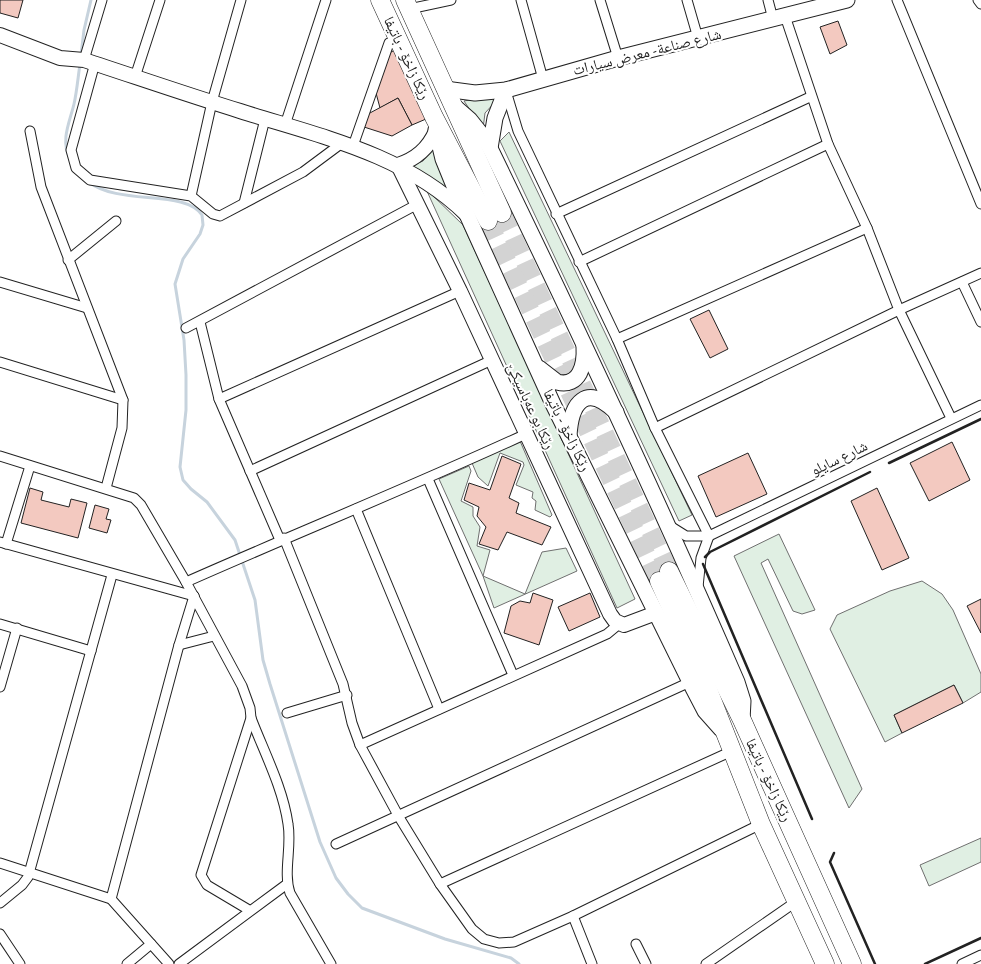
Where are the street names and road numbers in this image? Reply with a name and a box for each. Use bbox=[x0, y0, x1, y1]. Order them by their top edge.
street label: رێکا زاخۆ - باتیفا bbox=[380, 14, 433, 103]
street label: شارع صناعة- معرض سيارات bbox=[571, 26, 723, 80]
street label: رێكا بو عه‌باسيكێ bbox=[502, 360, 558, 453]
street label: رێکا زاخۆ - باتیفا bbox=[539, 386, 594, 474]
street label: شارع سايلو bbox=[808, 437, 871, 480]
street label: رێکا زاخۆ - باتیفا bbox=[742, 736, 795, 825]

